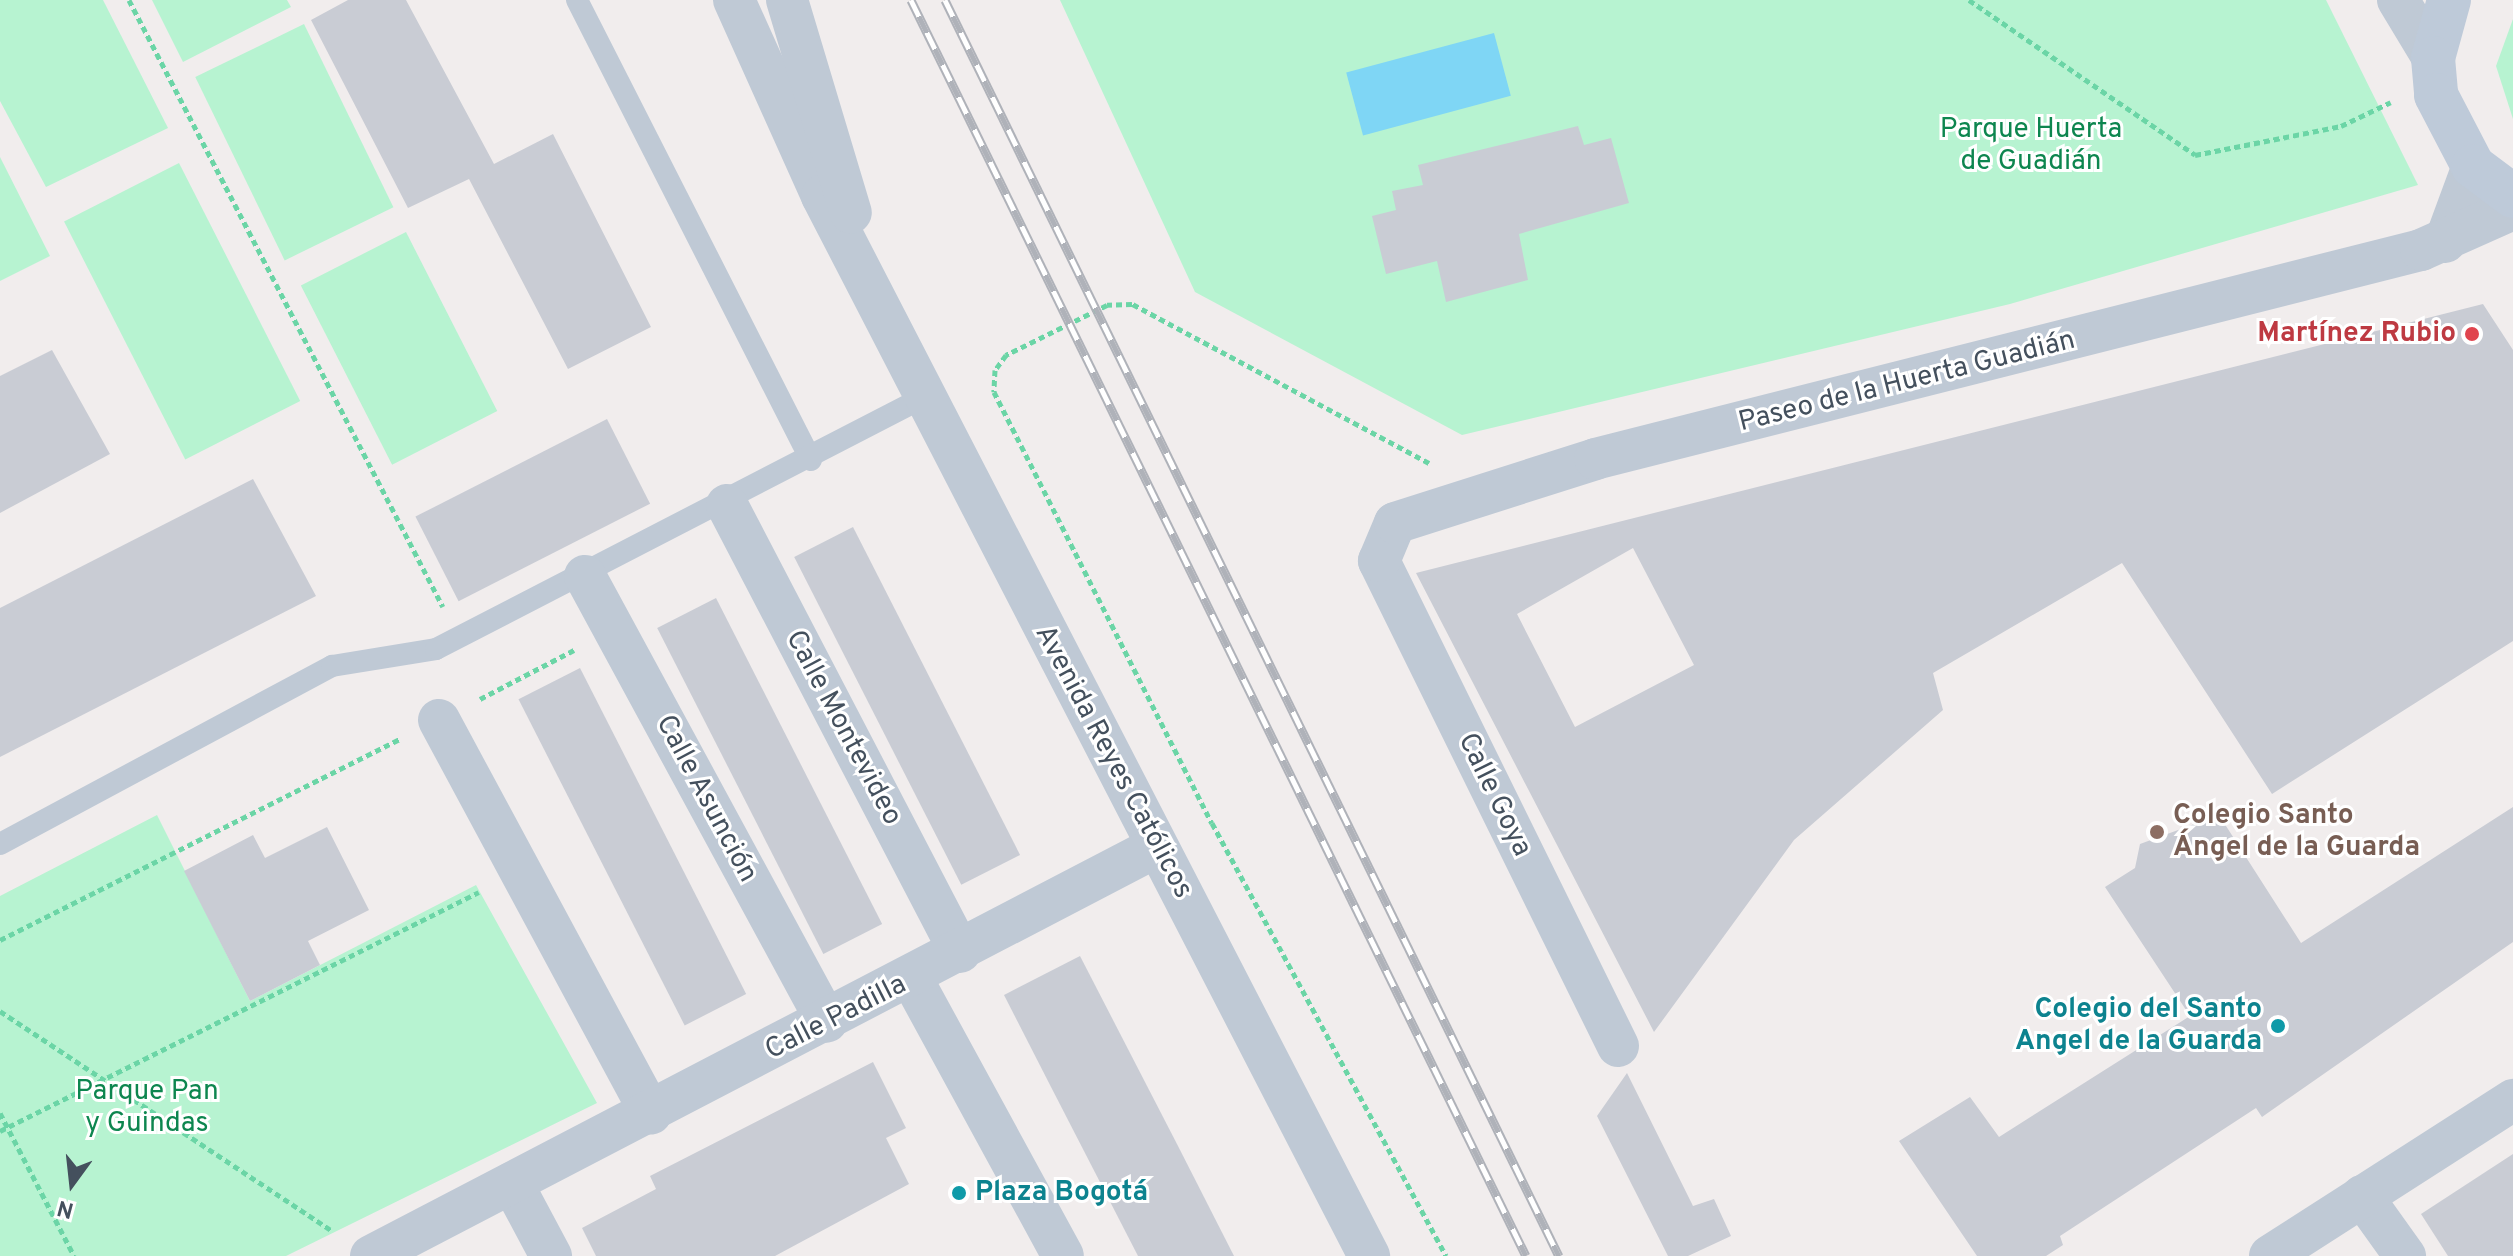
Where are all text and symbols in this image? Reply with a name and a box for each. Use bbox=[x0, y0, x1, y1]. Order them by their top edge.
park label: Parque Huerta de Guadián bbox=[1940, 113, 2122, 179]
place label: Martínez Rubio bbox=[2257, 317, 2456, 351]
street label: Paseo de la Huerta Guadián bbox=[1735, 324, 2079, 440]
marker: Martínez Rubio bbox=[2463, 325, 2481, 343]
street label: Avenida Reyes Católicos bbox=[1027, 620, 1199, 904]
street label: Calle Montevideo bbox=[778, 625, 908, 831]
street label: Calle Asunción bbox=[648, 709, 764, 889]
street label: Calle Goya bbox=[1450, 728, 1538, 862]
place label: Colegio Santo Ángel de la Guarda bbox=[2173, 799, 2420, 865]
marker: Colegio Santo Ángel de la Guarda bbox=[2148, 823, 2166, 841]
street label: Calle Padilla bbox=[760, 968, 912, 1068]
place label: Colegio del Santo Angel de la Guarda bbox=[2015, 993, 2262, 1059]
marker: Colegio del Santo Angel de la Guarda bbox=[2269, 1017, 2287, 1035]
park label: Parque Pan y Guindas bbox=[75, 1075, 219, 1141]
north arrow bbox=[32, 1144, 112, 1224]
place label: Plaza Bogotá bbox=[975, 1176, 1148, 1210]
marker: Plaza Bogotá bbox=[950, 1184, 968, 1202]
text: N bbox=[55, 1193, 77, 1223]

